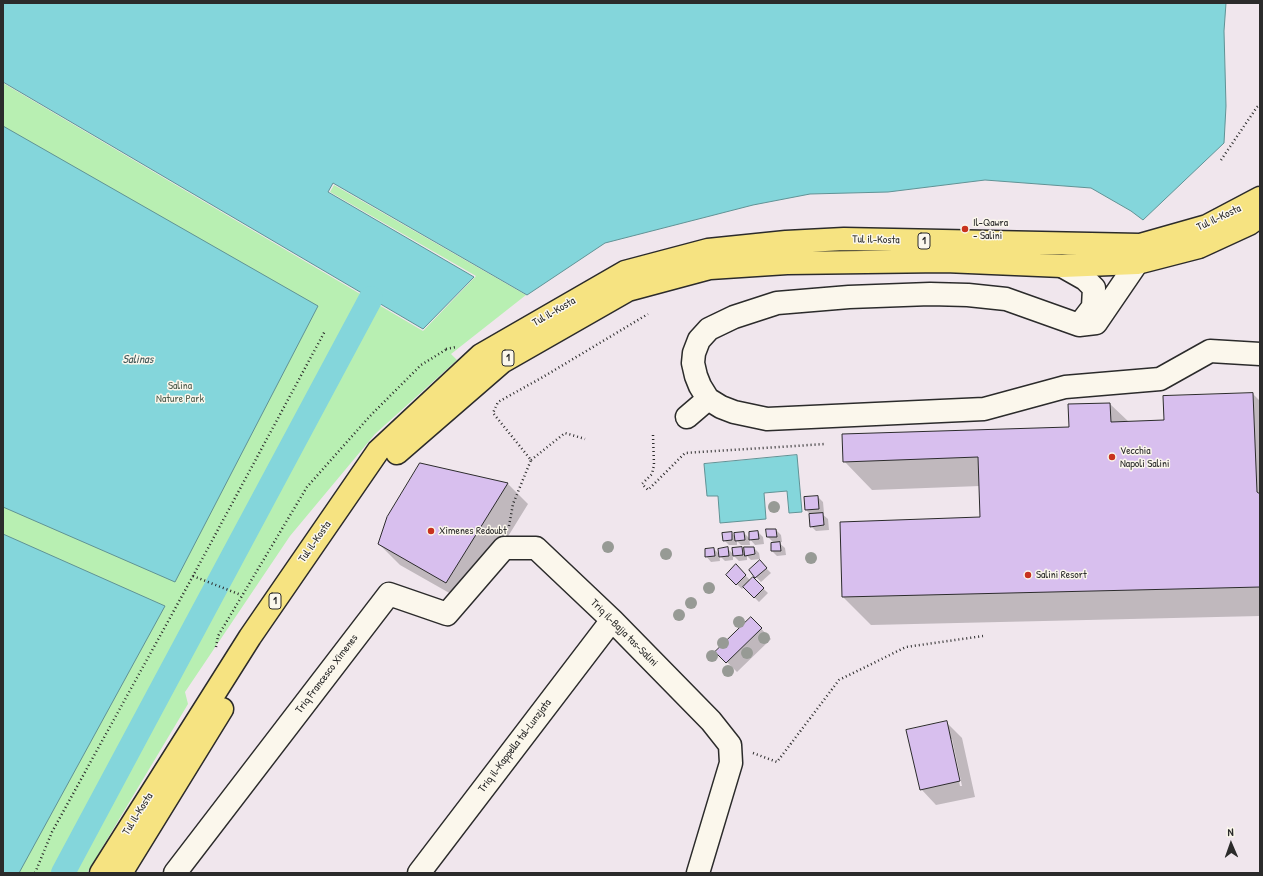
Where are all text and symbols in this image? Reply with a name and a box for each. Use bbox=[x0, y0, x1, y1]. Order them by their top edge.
street label: Tul il-Kosta bbox=[1195, 202, 1243, 234]
place label: Il-Qawra - Salini bbox=[973, 216, 1008, 242]
marker: Il-Qawra - Salini bbox=[960, 224, 970, 234]
street label: Tul il-Kosta bbox=[852, 233, 900, 247]
road number: 1 bbox=[918, 233, 930, 249]
street label: Tul il-Kosta bbox=[530, 294, 578, 330]
road number: 1 bbox=[502, 350, 514, 366]
water label: Salinas bbox=[123, 353, 153, 367]
park label: Salina Nature Park bbox=[156, 379, 204, 405]
place label: Vecchia Napoli Salini bbox=[1120, 444, 1169, 470]
marker: Vecchia Napoli Salini bbox=[1107, 452, 1117, 462]
street label: Tul il-Kosta bbox=[296, 519, 334, 565]
place label: Ximenes Redoubt bbox=[439, 524, 507, 538]
marker: Ximenes Redoubt bbox=[426, 526, 436, 536]
place label: Salini Resort bbox=[1036, 568, 1087, 582]
marker: Salini Resort bbox=[1023, 570, 1033, 580]
road number: 1 bbox=[269, 593, 281, 609]
street label: Triq il-Bajja tas-Salini bbox=[587, 596, 661, 670]
street label: Triq Francesco Ximenes bbox=[293, 632, 361, 716]
street label: Triq il-Kappella tal-Lunzjata bbox=[476, 697, 554, 795]
street label: Tul il-Kosta bbox=[120, 790, 156, 838]
north arrow bbox=[1211, 824, 1251, 864]
text: N bbox=[1227, 825, 1234, 839]

